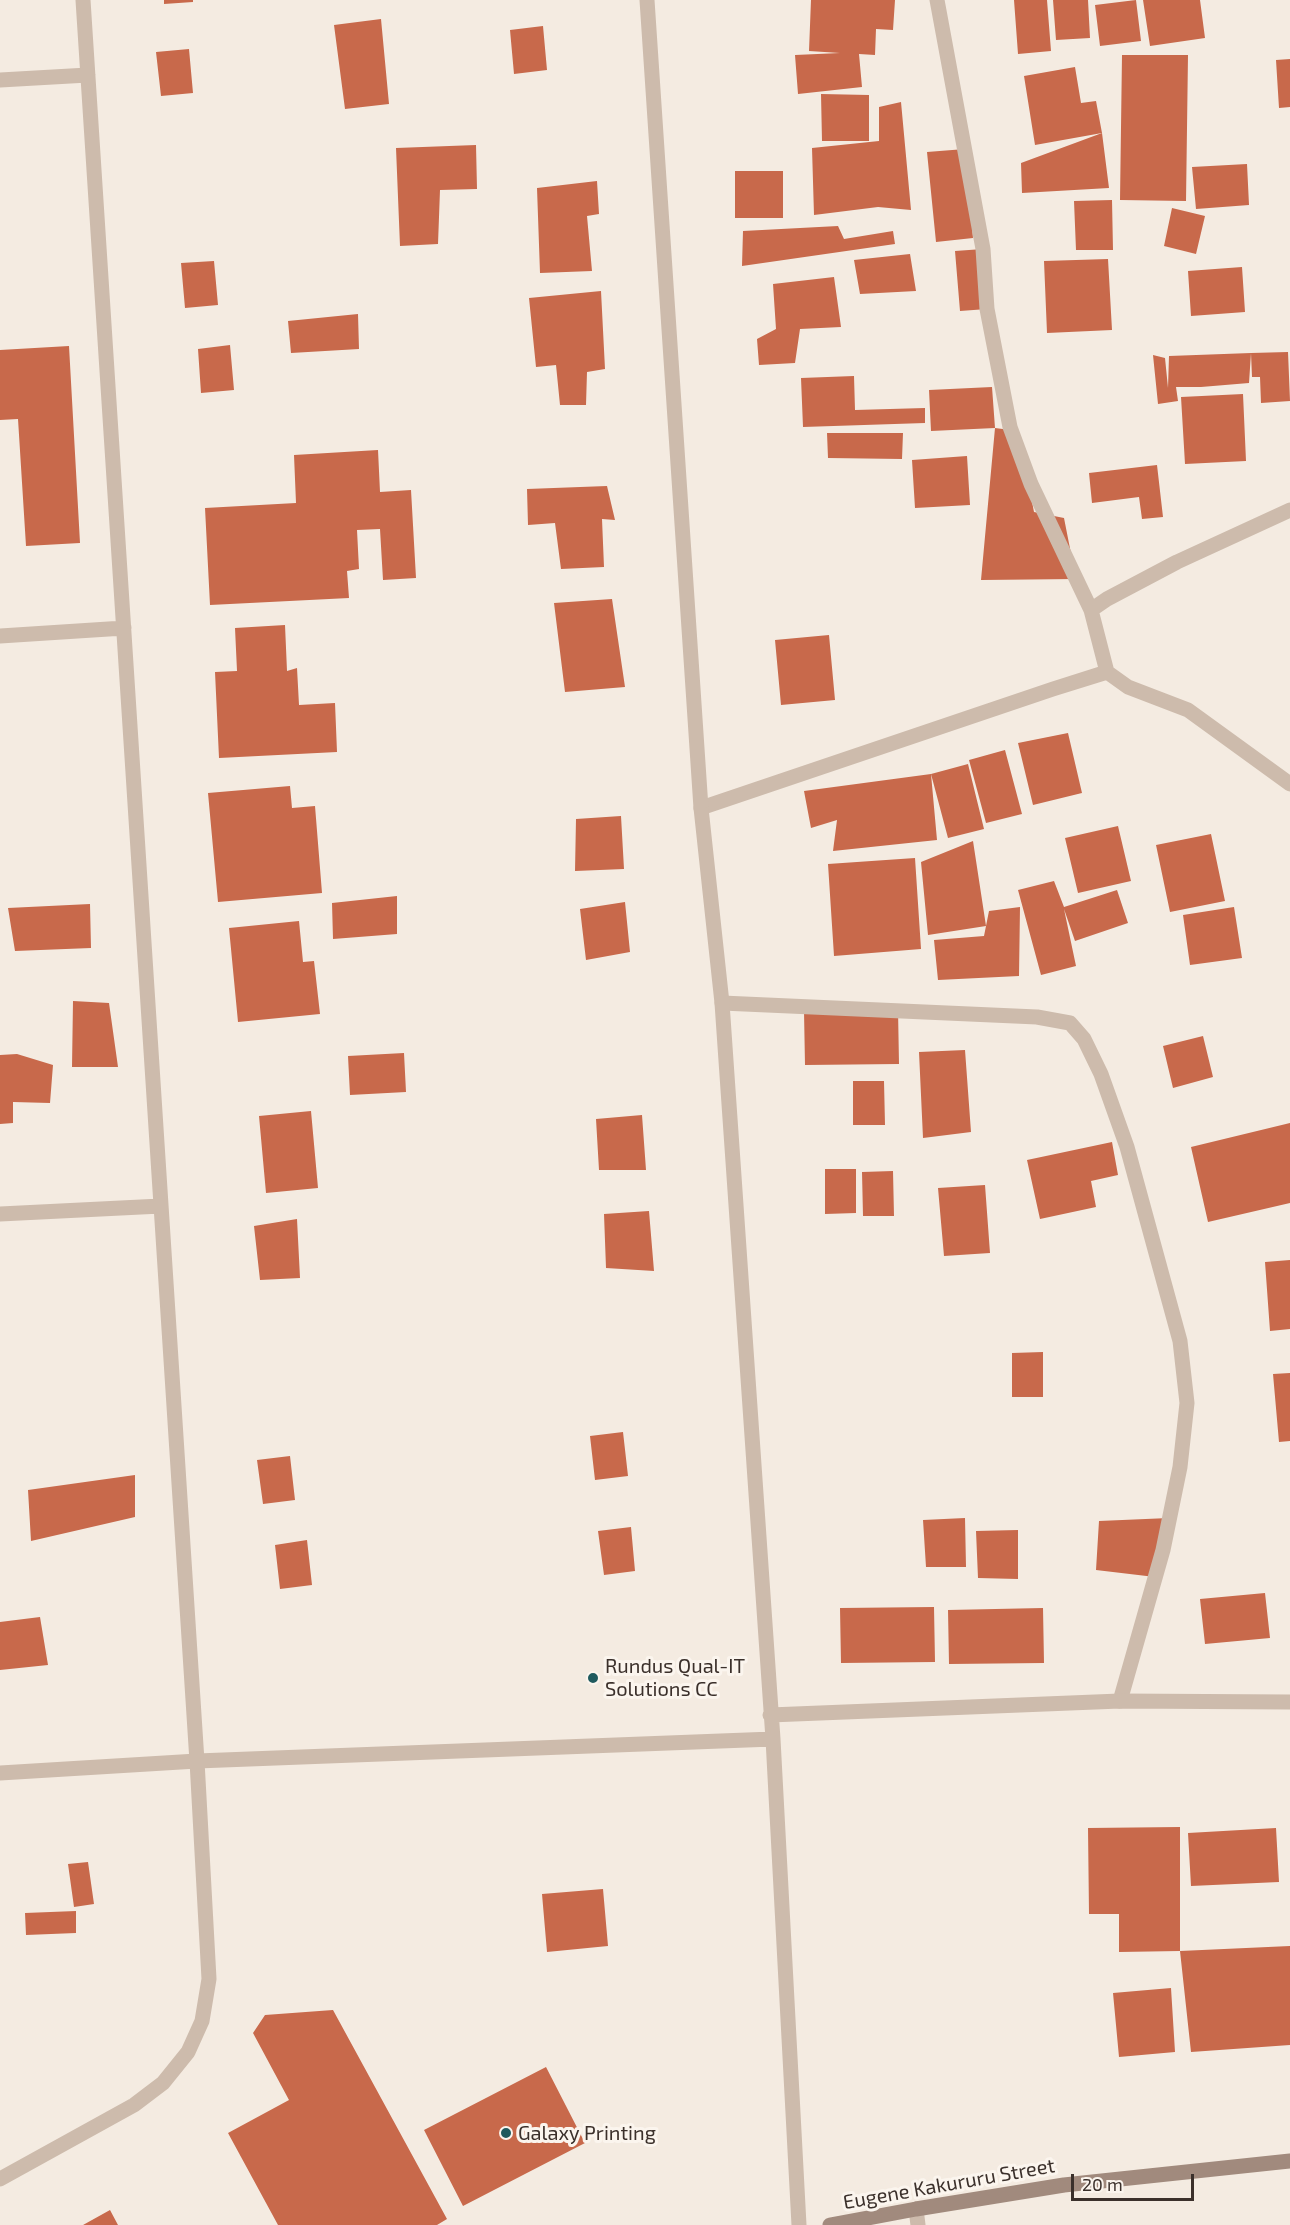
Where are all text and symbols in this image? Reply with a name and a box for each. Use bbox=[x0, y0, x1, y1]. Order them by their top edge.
place label: Rundus Qual-IT Solutions CC bbox=[605, 1654, 745, 1701]
marker: Rundus Qual-IT Solutions CC bbox=[586, 1671, 600, 1685]
place label: Galaxy Printing bbox=[518, 2121, 656, 2145]
marker: Galaxy Printing bbox=[499, 2126, 513, 2140]
street label: Eugene Kakururu Street bbox=[841, 2154, 1057, 2214]
scale bar bbox=[1074, 2162, 1197, 2200]
text: 20 m bbox=[1082, 2173, 1123, 2195]

